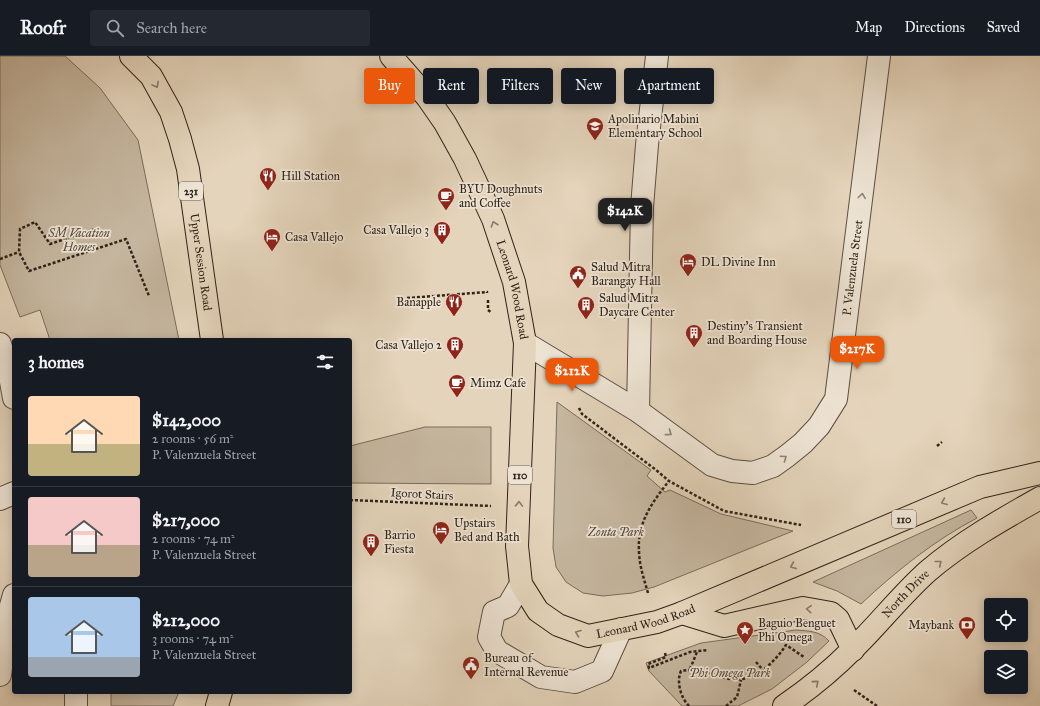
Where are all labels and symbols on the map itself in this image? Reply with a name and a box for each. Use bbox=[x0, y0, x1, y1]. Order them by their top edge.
one-way arrow bbox=[151, 81, 159, 89]
place label: Apolinario Mabini Elementary School bbox=[607, 112, 703, 140]
school or university icon: Apolinario Mabini Elementary School bbox=[585, 116, 605, 141]
restaurant icon: Hill Station bbox=[258, 166, 278, 191]
place label: Hill Station bbox=[281, 169, 341, 183]
road number: 231 bbox=[179, 182, 203, 200]
place label: BYU Doughnuts and Coffee bbox=[459, 182, 542, 210]
cafe icon: BYU Doughnuts and Coffee bbox=[436, 186, 456, 211]
one-way arrow bbox=[857, 193, 866, 199]
pin: $142K bbox=[597, 198, 653, 232]
street label: Upper Session Road bbox=[187, 213, 215, 312]
street label: P. Valenzuela Street bbox=[840, 218, 865, 316]
building icon: Casa Vallejo 3 bbox=[432, 220, 452, 245]
one-way arrow bbox=[491, 221, 499, 228]
place label: Casa Vallejo 3 bbox=[363, 223, 429, 237]
park label: SM Vacation Homes bbox=[47, 226, 110, 254]
hotel icon: Casa Vallejo bbox=[262, 227, 282, 252]
place label: Casa Vallejo bbox=[285, 230, 343, 244]
street label: Leonard Wood Road bbox=[493, 238, 531, 340]
hotel icon: DL Divine Inn bbox=[678, 252, 698, 277]
place label: DL Divine Inn bbox=[701, 255, 776, 269]
place label: Salud Mitra Barangay Hall bbox=[591, 260, 661, 289]
public building icon: Salud Mitra Barangay Hall bbox=[568, 264, 588, 289]
place label: Salud Mitra Daycare Center bbox=[599, 291, 675, 319]
restaurant icon: Banapple bbox=[444, 292, 464, 317]
place label: Banapple bbox=[396, 295, 441, 309]
building icon: Salud Mitra Daycare Center bbox=[576, 295, 596, 320]
place label: Destiny's Transient and Boarding House bbox=[707, 319, 807, 348]
building icon: Destiny's Transient and Boarding House bbox=[684, 323, 704, 348]
building icon: Casa Vallejo 2 bbox=[445, 335, 465, 360]
pin: $217K bbox=[829, 336, 885, 370]
place label: Casa Vallejo 2 bbox=[375, 338, 442, 352]
pin: $212K bbox=[544, 358, 600, 392]
cafe icon: Mimz Cafe bbox=[447, 373, 467, 398]
place label: Mimz Cafe bbox=[470, 376, 526, 390]
one-way arrow bbox=[665, 429, 672, 436]
one-way arrow bbox=[780, 456, 787, 463]
road number: 110 bbox=[508, 466, 532, 484]
street label: Igorot Stairs bbox=[390, 485, 454, 504]
one-way arrow bbox=[940, 497, 948, 505]
one-way arrow bbox=[515, 501, 523, 507]
road number: 110 bbox=[892, 510, 916, 528]
place label: Upstairs Bed and Bath bbox=[454, 516, 520, 544]
hotel icon: Upstairs Bed and Bath bbox=[431, 520, 451, 545]
park label: Zonta Park bbox=[587, 525, 645, 539]
place label: Barrio Fiesta bbox=[384, 528, 415, 556]
building icon: Barrio Fiesta bbox=[361, 532, 381, 557]
one-way arrow bbox=[934, 560, 941, 567]
one-way arrow bbox=[789, 561, 796, 569]
street label: North Drive bbox=[879, 566, 932, 621]
street label: Leonard Wood Road bbox=[595, 601, 697, 641]
one-way arrow bbox=[805, 605, 812, 614]
bank icon: Maybank bbox=[957, 615, 977, 640]
place label: Baguio Benguet Phi Omega bbox=[758, 616, 837, 645]
place label: Maybank bbox=[908, 618, 954, 632]
place icon: Baguio Benguet Phi Omega bbox=[735, 620, 755, 645]
one-way arrow bbox=[575, 629, 582, 637]
place label: Bureau of Internal Revenue bbox=[484, 651, 568, 679]
public building icon: Bureau of Internal Revenue bbox=[461, 655, 481, 680]
park label: Phi Omega Park bbox=[689, 666, 771, 680]
one-way arrow bbox=[811, 681, 818, 688]

